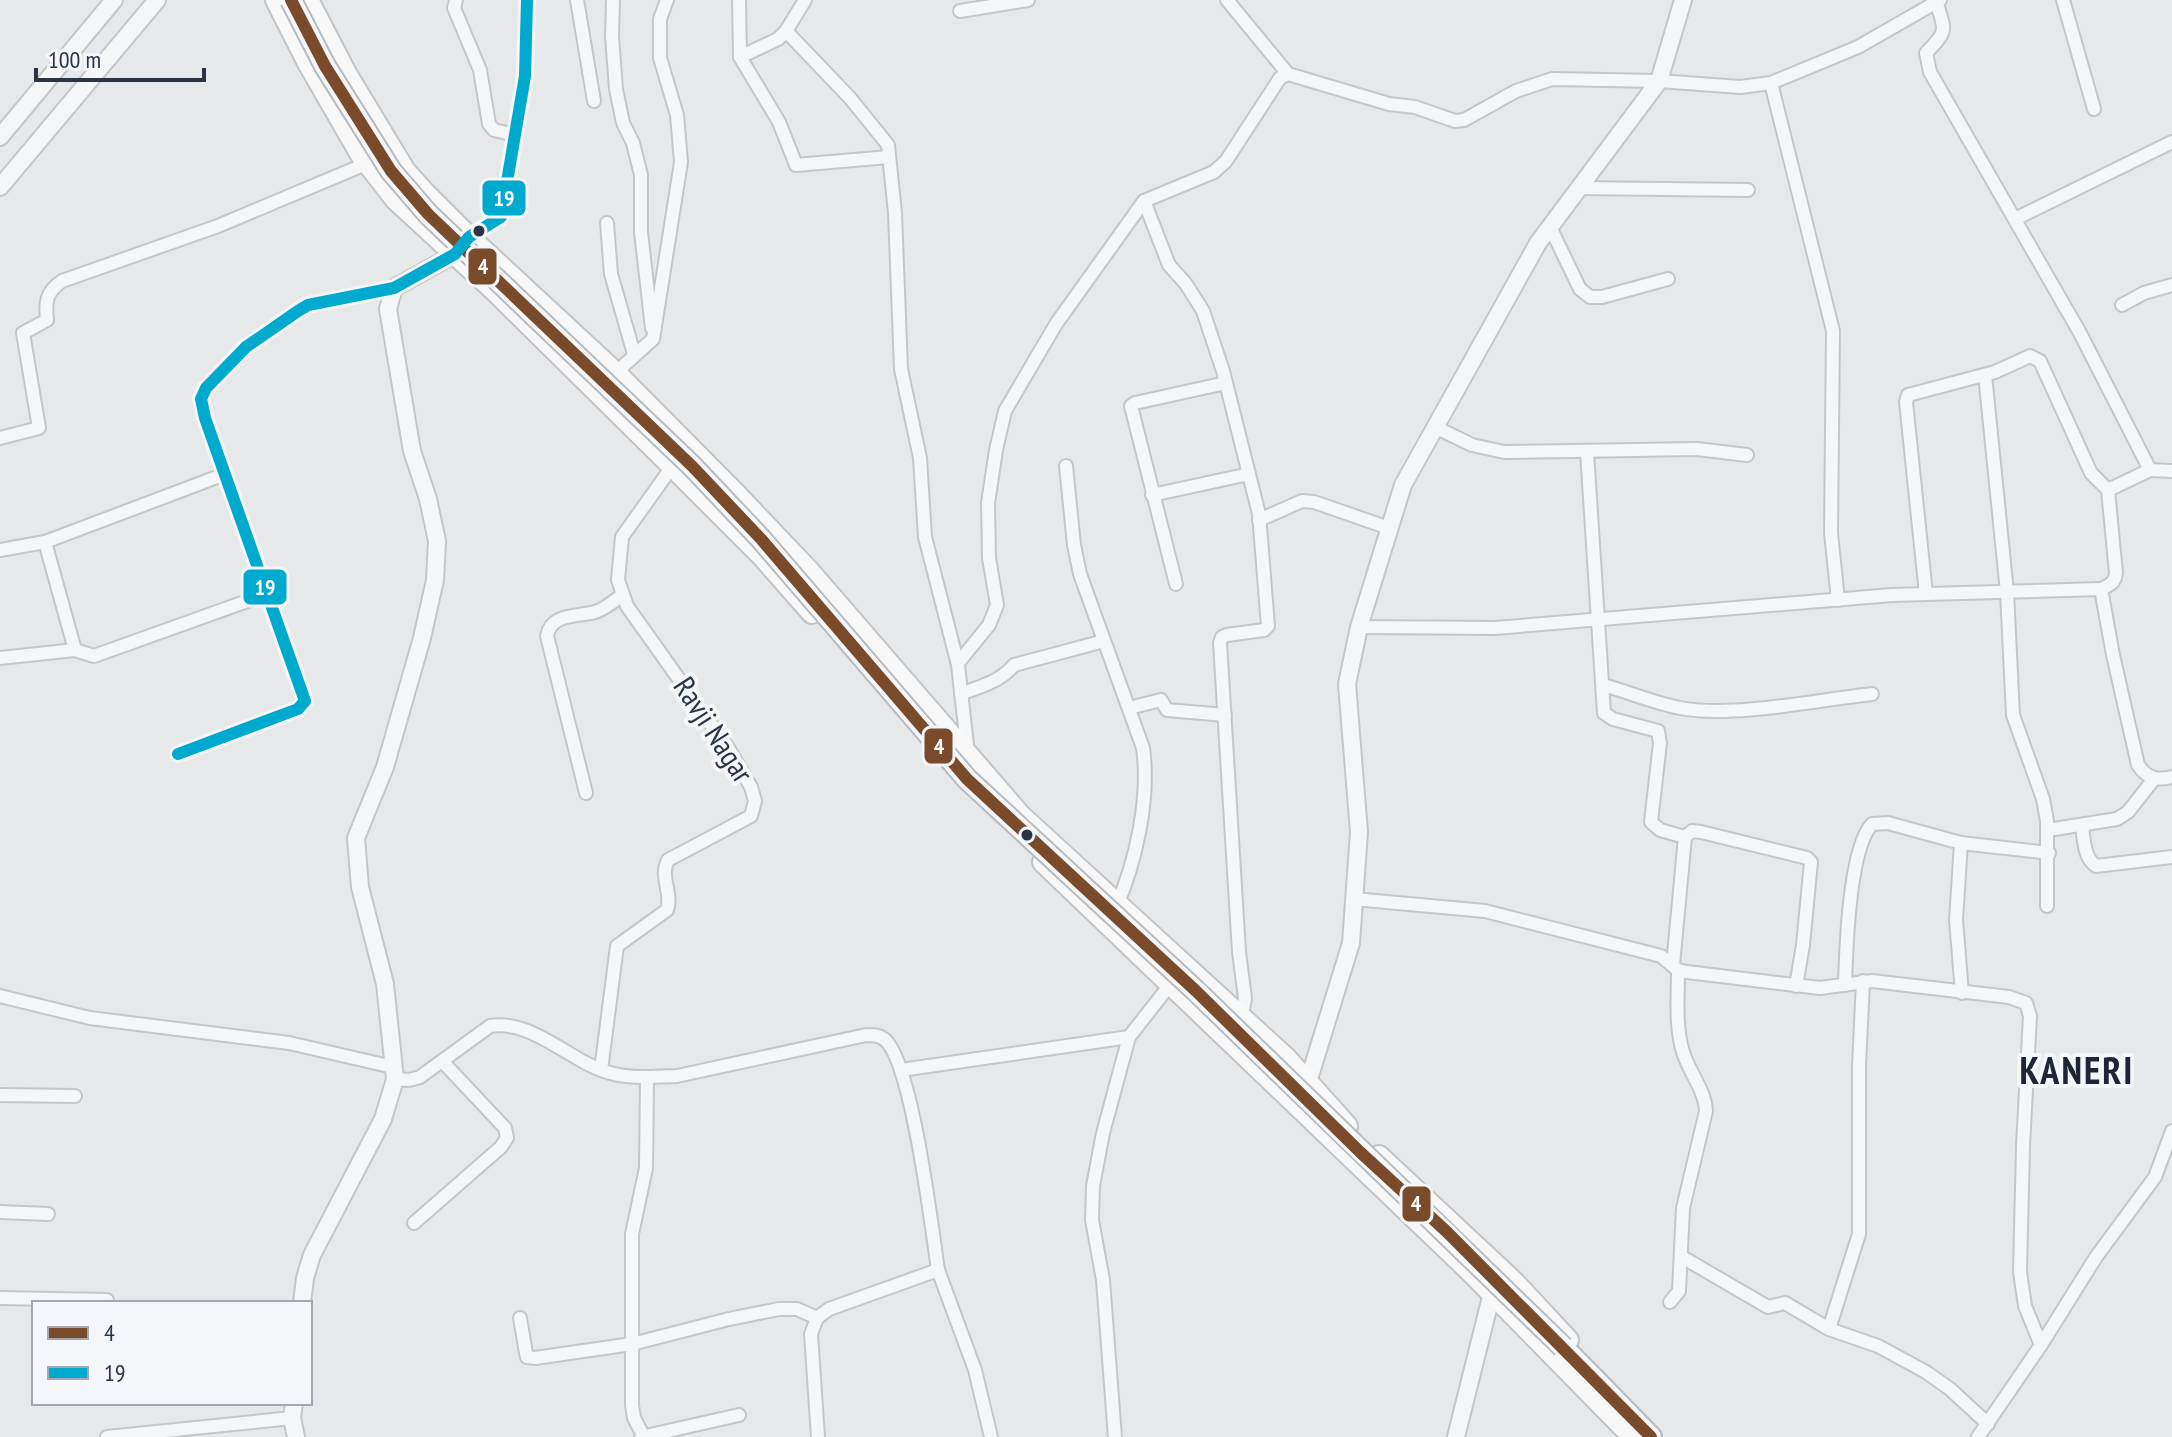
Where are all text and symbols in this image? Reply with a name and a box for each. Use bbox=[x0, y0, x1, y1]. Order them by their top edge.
scale bar bbox=[36, 32, 204, 82]
text: 100 m bbox=[48, 44, 101, 75]
line badge: 19 bbox=[481, 179, 527, 217]
text: 19 bbox=[493, 184, 515, 212]
unlabelled marker bbox=[471, 223, 487, 239]
line badge: 4 bbox=[467, 247, 498, 286]
text: 4 bbox=[478, 252, 489, 280]
line badge: 19 bbox=[242, 568, 288, 606]
text: 19 bbox=[254, 573, 276, 601]
street label: Ravji Nagar bbox=[666, 669, 763, 790]
line badge: 4 bbox=[923, 727, 954, 765]
text: 4 bbox=[934, 732, 945, 760]
unlabelled marker bbox=[1019, 827, 1035, 843]
district label: KANERI bbox=[2020, 1045, 2134, 1094]
line badge: 4 bbox=[1401, 1185, 1432, 1223]
text: 4 bbox=[1411, 1189, 1422, 1217]
legend bbox=[32, 1301, 312, 1405]
text: 4 bbox=[104, 1317, 115, 1348]
text: 19 bbox=[104, 1357, 126, 1388]

